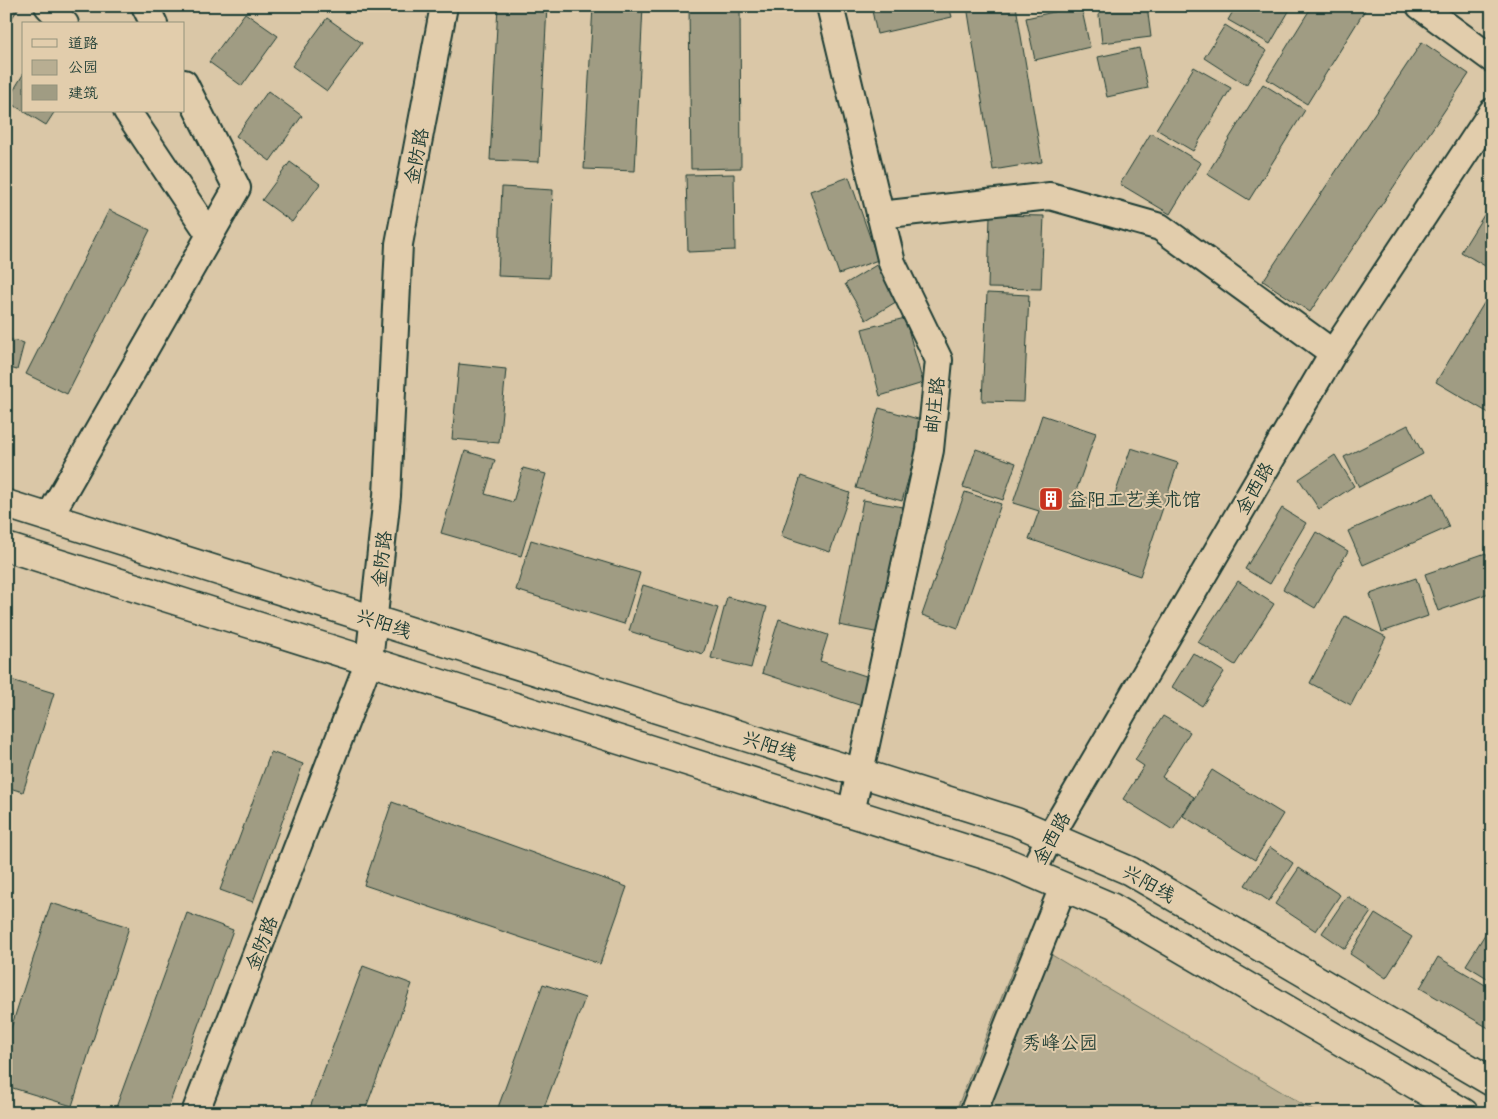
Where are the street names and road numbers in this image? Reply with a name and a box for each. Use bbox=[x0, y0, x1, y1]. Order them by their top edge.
street label: 金防路 bbox=[401, 126, 438, 187]
street label: 邮庄路 bbox=[921, 376, 954, 435]
street label: 金西路 bbox=[1231, 458, 1283, 521]
street label: 金防路 bbox=[368, 530, 401, 589]
street label: 兴阳线 bbox=[352, 605, 414, 648]
street label: 兴阳线 bbox=[738, 727, 800, 770]
street label: 金西路 bbox=[1028, 808, 1080, 871]
street label: 兴阳线 bbox=[1116, 860, 1179, 912]
street label: 金防路 bbox=[241, 913, 287, 976]

